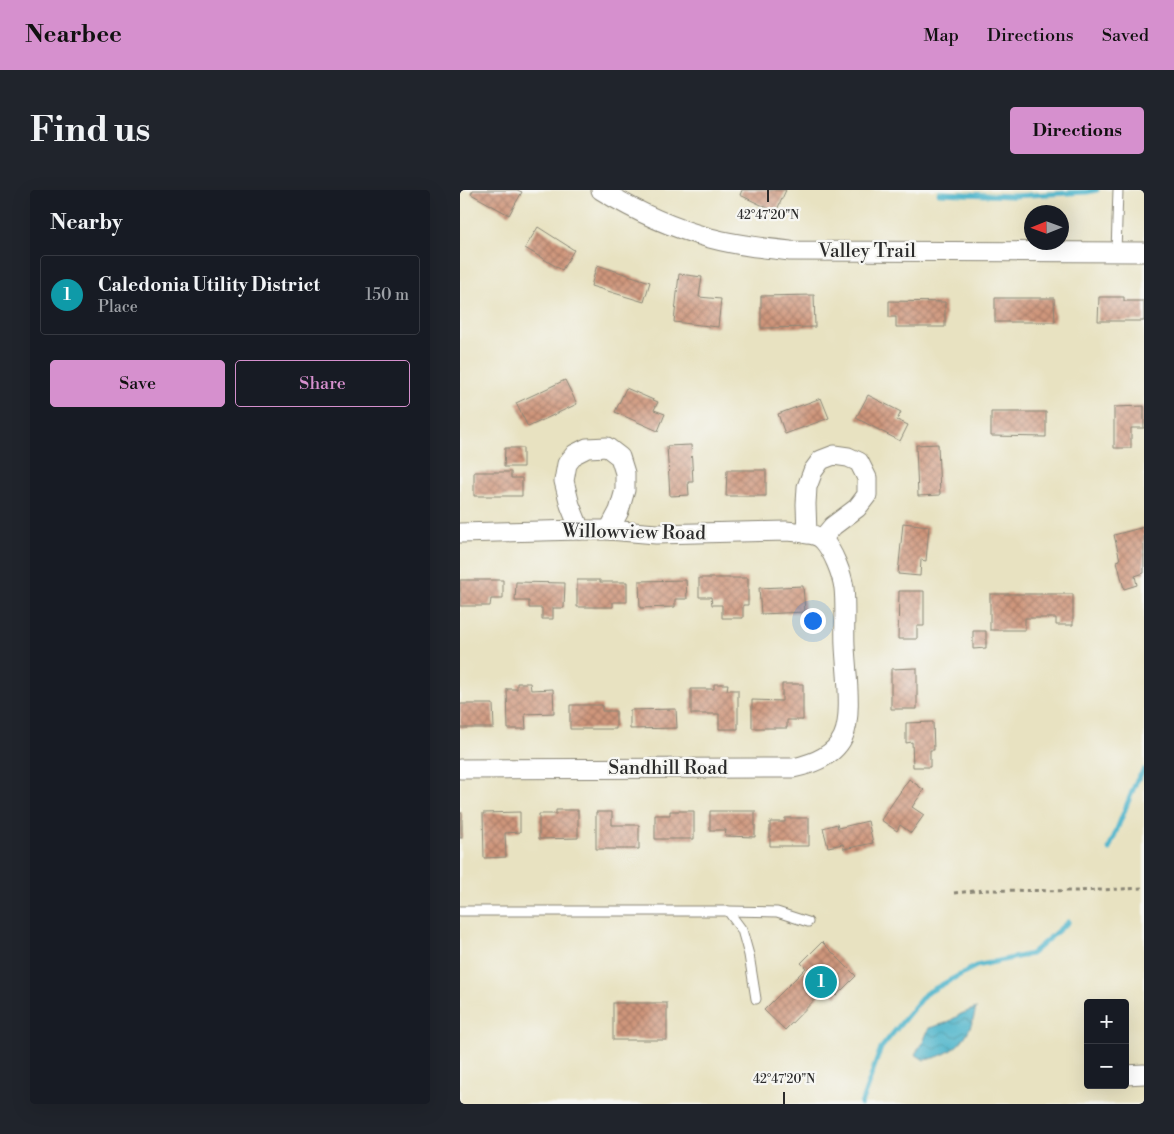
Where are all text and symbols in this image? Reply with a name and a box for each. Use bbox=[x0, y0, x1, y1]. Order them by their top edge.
text: Nearbee bbox=[25, 20, 122, 50]
text: Map bbox=[923, 24, 959, 47]
text: Directions bbox=[987, 24, 1074, 47]
text: Saved bbox=[1102, 24, 1149, 47]
button: Directions bbox=[1010, 107, 1144, 154]
text: Find us bbox=[30, 109, 150, 152]
north arrow bbox=[1024, 205, 1069, 250]
text: 42°47'20"N bbox=[737, 208, 799, 223]
text: Nearby bbox=[50, 210, 123, 236]
street label: Valley Trail bbox=[817, 239, 916, 263]
text: Caledonia Utility District bbox=[98, 273, 320, 297]
text: 1 bbox=[63, 285, 71, 305]
text: 150 m bbox=[365, 285, 409, 305]
text: Place bbox=[98, 297, 138, 317]
button: Save bbox=[50, 360, 225, 407]
button: Share bbox=[235, 360, 410, 407]
street label: Willowview Road bbox=[561, 519, 706, 545]
your location bbox=[800, 608, 826, 634]
street label: Sandhill Road bbox=[608, 756, 728, 780]
pin: 1 bbox=[805, 963, 837, 1001]
map controls bbox=[1084, 999, 1129, 1089]
button: + bbox=[1084, 999, 1129, 1044]
button: − bbox=[1084, 1044, 1129, 1089]
text: 42°47'20"N bbox=[753, 1072, 815, 1087]

